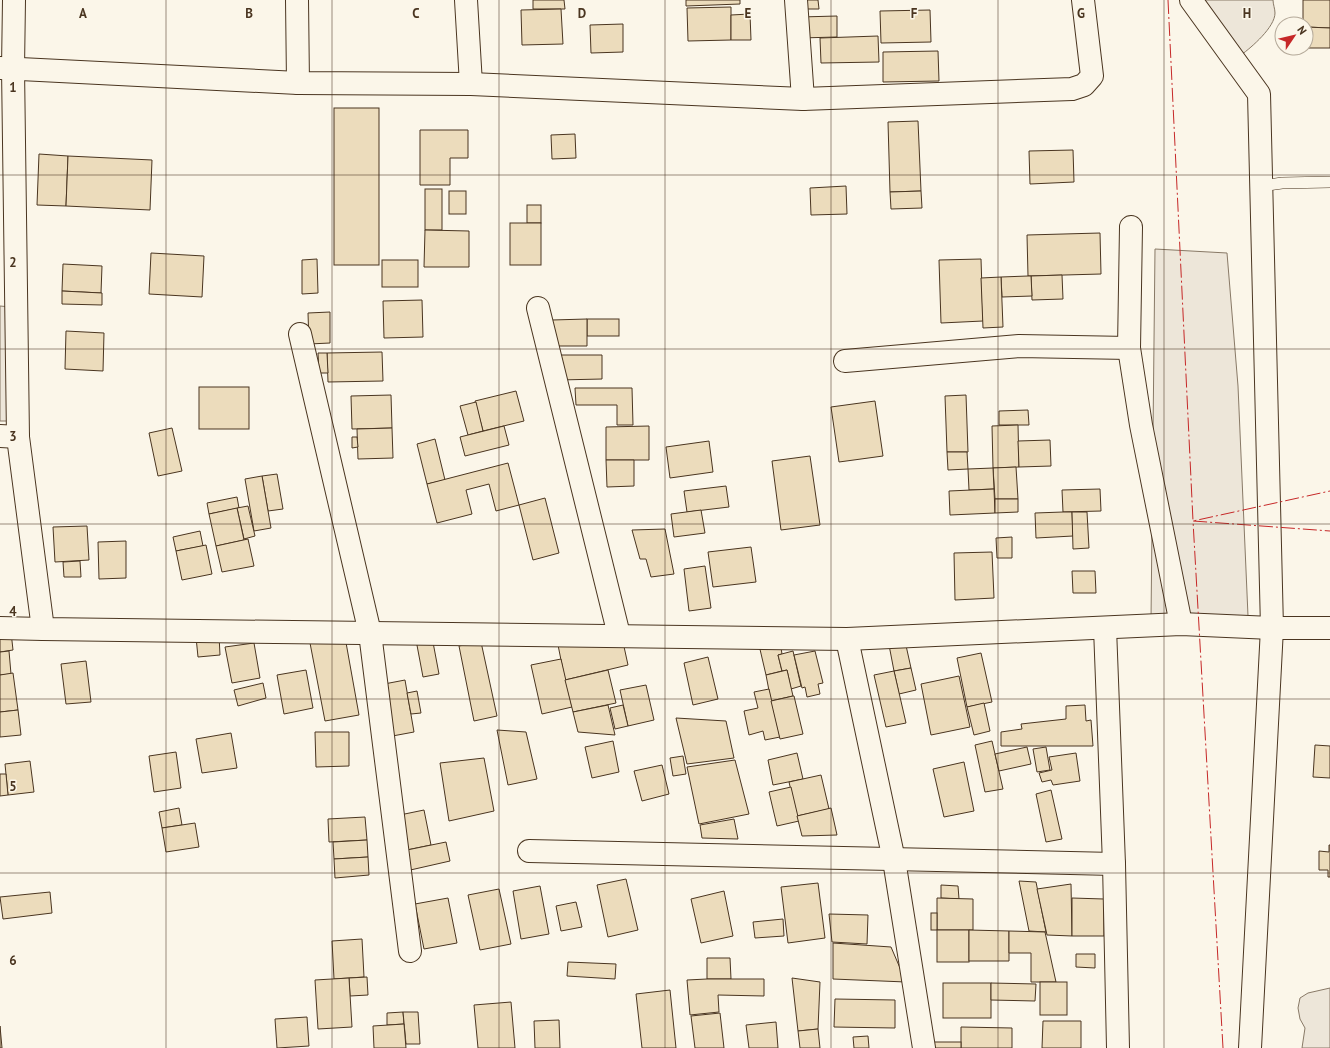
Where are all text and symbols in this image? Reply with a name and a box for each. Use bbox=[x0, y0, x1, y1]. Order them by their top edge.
text: A bbox=[79, 5, 87, 22]
text: B bbox=[245, 5, 253, 22]
text: C bbox=[412, 5, 420, 22]
text: D bbox=[578, 5, 586, 22]
text: E bbox=[745, 5, 752, 22]
text: F bbox=[911, 5, 918, 22]
text: G bbox=[1077, 5, 1085, 22]
text: H bbox=[1243, 5, 1251, 22]
north arrow bbox=[1274, 16, 1314, 56]
text: N bbox=[1294, 23, 1310, 37]
text: 1 bbox=[9, 79, 17, 96]
text: 2 bbox=[9, 254, 17, 271]
text: 3 bbox=[9, 428, 17, 445]
text: 4 bbox=[9, 603, 17, 620]
text: 5 bbox=[9, 778, 17, 795]
text: 6 bbox=[9, 952, 17, 969]

